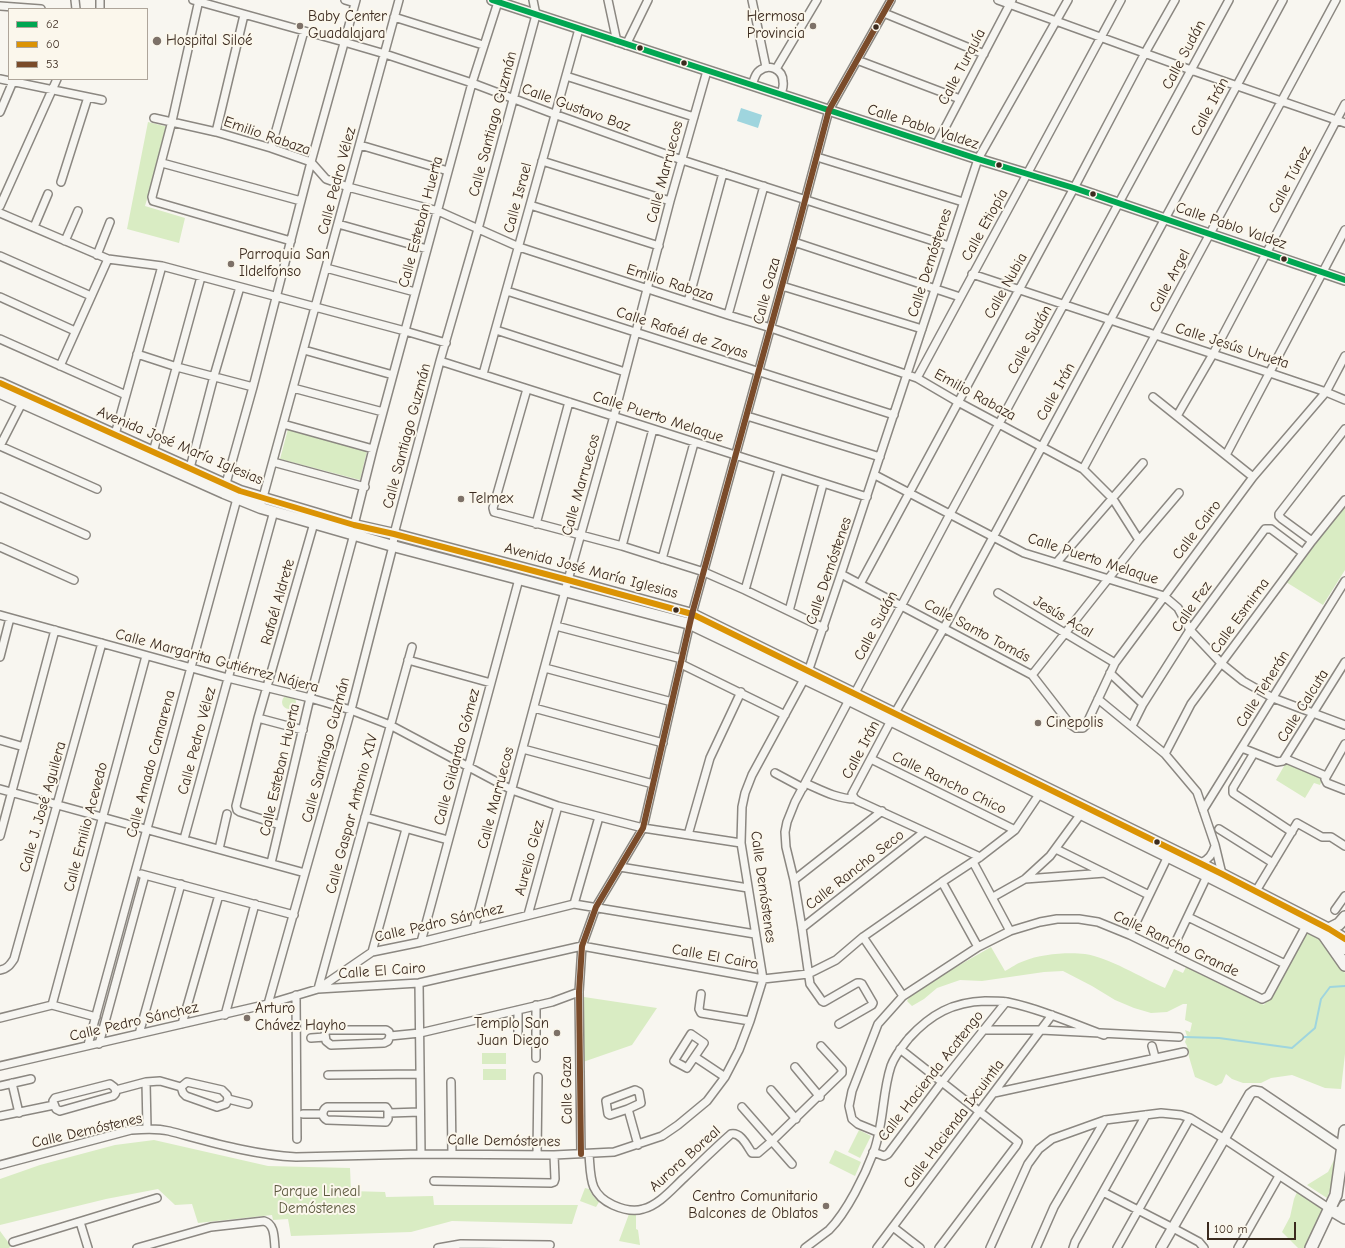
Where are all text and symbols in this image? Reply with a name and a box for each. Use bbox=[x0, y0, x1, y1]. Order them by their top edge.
legend bbox=[8, 8, 148, 80]
place label: Baby Center Guadalajara bbox=[308, 8, 387, 43]
place label: Hermosa Provincia bbox=[747, 8, 805, 43]
text: 62 bbox=[46, 17, 59, 31]
street label: Calle Sudán bbox=[1158, 17, 1210, 93]
marker: Baby Center Guadalajara bbox=[295, 21, 305, 31]
marker: Hermosa Provincia bbox=[808, 21, 818, 31]
unlabelled marker bbox=[871, 22, 881, 32]
street label: Calle Turquía bbox=[934, 26, 990, 108]
place label: Hospital Siloé bbox=[166, 32, 253, 50]
marker: Hospital Siloé bbox=[151, 35, 163, 47]
text: 60 bbox=[46, 37, 60, 51]
unlabelled marker bbox=[635, 43, 645, 53]
street label: Calle Santiago Guzmán bbox=[465, 49, 521, 199]
text: 53 bbox=[46, 57, 59, 71]
unlabelled marker bbox=[679, 58, 689, 68]
street label: Calle Irán bbox=[1187, 75, 1233, 139]
street label: Calle Gustavo Baz bbox=[519, 80, 633, 136]
street label: Calle Pablo Valdez bbox=[865, 101, 981, 153]
street label: Emilio Rabaza bbox=[221, 113, 313, 159]
street label: Calle Marruecos bbox=[643, 119, 687, 225]
street label: Calle Pedro Vélez bbox=[314, 125, 360, 237]
street label: Calle Túnez bbox=[1265, 143, 1315, 217]
street label: Calle Esteban Huerta bbox=[395, 154, 447, 290]
unlabelled marker bbox=[994, 160, 1004, 170]
street label: Calle Israel bbox=[500, 161, 536, 235]
street label: Calle Etiopía bbox=[958, 186, 1012, 264]
unlabelled marker bbox=[1088, 189, 1098, 199]
street label: Calle Pablo Valdez bbox=[1173, 199, 1289, 253]
street label: Calle Demóstenes bbox=[904, 207, 956, 319]
place label: Parroquia San Ildelfonso bbox=[239, 246, 330, 281]
street label: Calle Argel bbox=[1146, 246, 1194, 316]
street label: Calle Nubia bbox=[980, 250, 1032, 322]
unlabelled marker bbox=[1279, 254, 1289, 264]
street label: Calle Gaza bbox=[749, 256, 785, 326]
marker: Parroquia San Ildelfonso bbox=[226, 259, 236, 269]
street label: Emilio Rabaza bbox=[624, 260, 716, 306]
street label: Calle Sudán bbox=[1004, 302, 1056, 378]
street label: Calle Rafaél de Zayas bbox=[614, 303, 750, 363]
street label: Calle Jesús Urueta bbox=[1173, 319, 1291, 373]
street label: Calle Irán bbox=[1033, 360, 1079, 424]
street label: Calle Santiago Guzmán bbox=[379, 361, 435, 511]
street label: Emilio Rabaza bbox=[931, 365, 1019, 425]
street label: Calle Puerto Melaque bbox=[590, 387, 726, 447]
street label: Avenida José María Iglesias bbox=[94, 403, 266, 489]
street label: Calle Marruecos bbox=[558, 432, 604, 538]
place label: Telmex bbox=[469, 490, 513, 508]
marker: Telmex bbox=[456, 494, 466, 504]
street label: Calle Cairo bbox=[1169, 497, 1225, 563]
street label: Calle Demóstenes bbox=[802, 515, 856, 627]
street label: Calle Puerto Melaque bbox=[1025, 529, 1161, 589]
street label: Avenida José María Iglesias bbox=[502, 539, 680, 603]
street label: Rafaél Aldrete bbox=[257, 557, 299, 647]
street label: Calle Esmirna bbox=[1207, 575, 1273, 657]
street label: Calle Fez bbox=[1168, 578, 1216, 636]
street label: Calle Sudán bbox=[850, 588, 902, 664]
street label: Jesús Acal bbox=[1030, 592, 1096, 642]
street label: Calle Santo Tomás bbox=[921, 595, 1033, 667]
unlabelled marker bbox=[671, 605, 681, 615]
street label: Calle Margarita Gutiérrez Nájera bbox=[113, 625, 321, 697]
street label: Calle Teherán bbox=[1232, 647, 1294, 731]
street label: Calle Calcuta bbox=[1273, 666, 1333, 746]
street label: Calle Santiago Guzmán bbox=[298, 675, 354, 825]
street label: Calle Pedro Vélez bbox=[174, 685, 220, 797]
street label: Calle Gildardo Gómez bbox=[430, 687, 484, 827]
street label: Calle Amado Camarena bbox=[123, 688, 179, 840]
street label: Calle Esteban Huerta bbox=[256, 702, 304, 838]
place label: Cinepolis bbox=[1046, 714, 1103, 732]
street label: Calle Irán bbox=[838, 718, 884, 782]
marker: Cinepolis bbox=[1033, 718, 1043, 728]
street label: Calle Gaspar Antonio XIV bbox=[322, 732, 382, 896]
street label: Calle J. José Aguilera bbox=[16, 739, 70, 875]
street label: Calle Marruecos bbox=[474, 745, 518, 851]
street label: Calle Rancho Chico bbox=[889, 748, 1009, 818]
street label: Calle Emilio Acevedo bbox=[60, 760, 112, 894]
street label: Aurelio Glez. bbox=[511, 816, 549, 898]
street label: Calle Rancho Seco bbox=[802, 826, 908, 914]
street label: Calle Demóstenes bbox=[746, 830, 780, 944]
unlabelled marker bbox=[1152, 837, 1162, 847]
street label: Calle Pedro Sánchez bbox=[373, 899, 505, 947]
street label: Calle Rancho Grande bbox=[1110, 907, 1242, 981]
street label: Calle El Cairo bbox=[670, 941, 760, 973]
street label: Calle El Cairo bbox=[338, 959, 426, 983]
street label: Calle Pedro Sánchez bbox=[68, 998, 200, 1046]
place label: Arturo Chávez Hayho bbox=[255, 1000, 346, 1035]
street label: Calle Hacienda Acatengo bbox=[874, 1007, 988, 1145]
marker: Arturo Chávez Hayho bbox=[242, 1013, 252, 1023]
place label: Templo San Juan Diego bbox=[474, 1015, 549, 1050]
marker: Templo San Juan Diego bbox=[552, 1028, 562, 1038]
street label: Calle Gaza bbox=[557, 1056, 577, 1124]
street label: Calle Hacienda Ixcuintla bbox=[900, 1056, 1008, 1192]
street label: Calle Demóstenes bbox=[30, 1110, 144, 1152]
street label: Aurora Boreal bbox=[646, 1122, 724, 1196]
street label: Calle Demóstenes bbox=[447, 1131, 561, 1151]
park label: Parque Lineal Demóstenes bbox=[274, 1183, 360, 1218]
place label: Centro Comunitario Balcones de Oblatos bbox=[688, 1188, 818, 1223]
marker: Centro Comunitario Balcones de Oblatos bbox=[821, 1201, 831, 1211]
scale bar bbox=[1209, 1214, 1298, 1240]
text: 100 m bbox=[1214, 1222, 1247, 1236]

